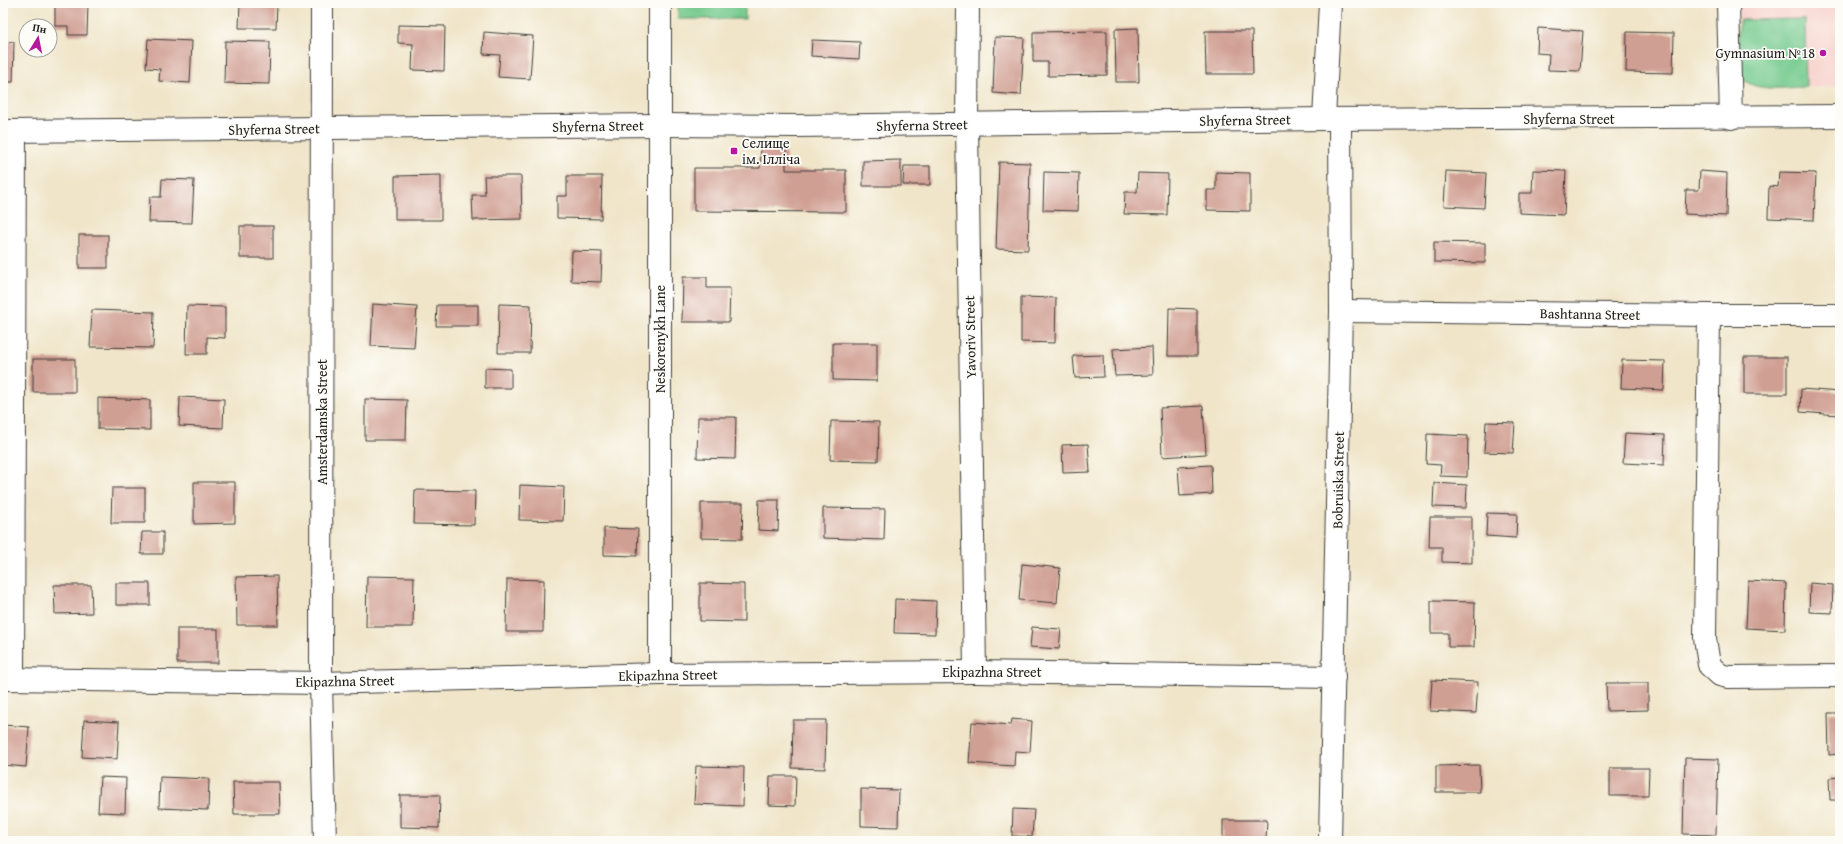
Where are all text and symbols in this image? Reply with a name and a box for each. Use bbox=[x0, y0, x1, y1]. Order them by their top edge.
north arrow bbox=[18, 18, 58, 58]
text: Пн bbox=[31, 19, 48, 37]
place label: Gymnasium №18 bbox=[1716, 43, 1815, 63]
marker: Gymnasium №18 bbox=[1818, 48, 1828, 58]
street label: Shyferna Street bbox=[1199, 109, 1291, 131]
street label: Shyferna Street bbox=[1523, 109, 1615, 129]
street label: Shyferna Street bbox=[876, 114, 968, 136]
street label: Shyferna Street bbox=[552, 115, 644, 137]
street label: Shyferna Street bbox=[228, 118, 320, 140]
place label: Селище ім. Ілліча bbox=[742, 133, 801, 169]
marker: Селище ім. Ілліча bbox=[729, 146, 739, 156]
street label: Neskorenykh Lane bbox=[650, 285, 670, 393]
street label: Yavoriv Street bbox=[959, 295, 981, 379]
street label: Bashtanna Street bbox=[1540, 303, 1640, 325]
street label: Amsterdamska Street bbox=[312, 359, 332, 485]
street label: Bobruiska Street bbox=[1327, 431, 1349, 529]
street label: Ekipazhna Street bbox=[942, 662, 1042, 682]
street label: Ekipazhna Street bbox=[618, 664, 718, 686]
street label: Ekipazhna Street bbox=[295, 670, 395, 692]

